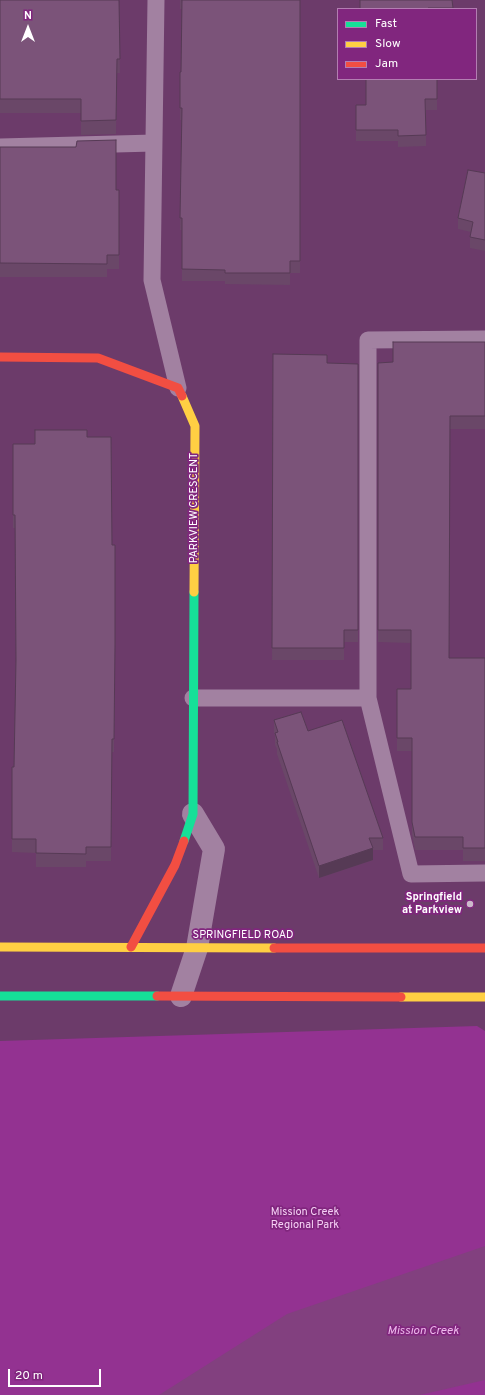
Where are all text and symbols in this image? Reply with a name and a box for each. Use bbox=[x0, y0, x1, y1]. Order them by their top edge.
north arrow bbox=[8, 8, 48, 48]
legend bbox=[337, 8, 477, 80]
text: N bbox=[24, 9, 32, 23]
text: Fast bbox=[375, 16, 397, 32]
text: Slow bbox=[375, 36, 401, 52]
text: Jam bbox=[375, 56, 398, 72]
street label: PARKVIEW CRESCENT bbox=[188, 453, 202, 563]
place label: Springfield at Parkview bbox=[402, 891, 462, 917]
marker: Springfield at Parkview bbox=[465, 899, 475, 909]
street label: SPRINGFIELD ROAD bbox=[193, 929, 293, 943]
park label: Mission Creek Regional Park bbox=[271, 1206, 339, 1232]
water label: Mission Creek bbox=[387, 1325, 459, 1339]
scale bar bbox=[10, 1361, 103, 1387]
text: 20 m bbox=[15, 1368, 43, 1384]

